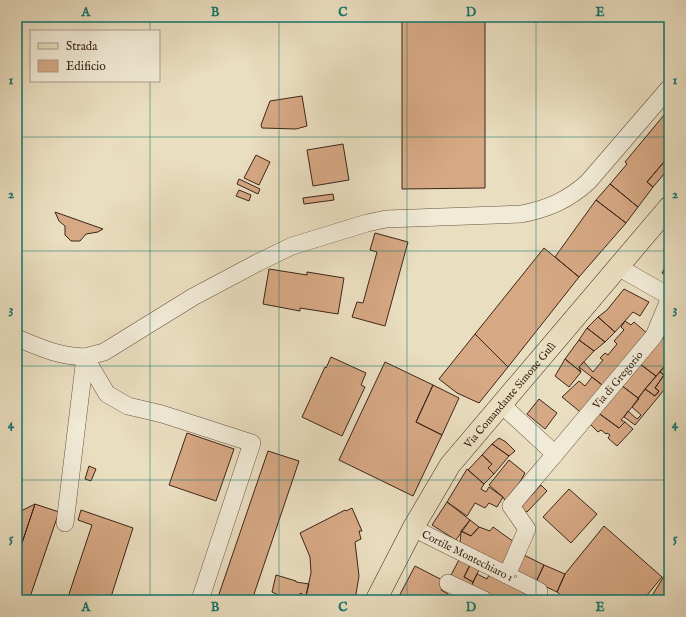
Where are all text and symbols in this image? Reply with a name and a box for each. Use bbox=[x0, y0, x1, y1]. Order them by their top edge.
text: A bbox=[81, 4, 92, 21]
text: B bbox=[211, 4, 220, 21]
text: C bbox=[338, 4, 348, 21]
text: D bbox=[466, 4, 477, 21]
text: E bbox=[595, 4, 605, 21]
legend bbox=[30, 30, 160, 82]
text: Strada bbox=[66, 39, 98, 54]
text: Edificio bbox=[66, 59, 106, 74]
text: 1 bbox=[9, 72, 14, 89]
text: 1 bbox=[673, 72, 678, 89]
text: 2 bbox=[8, 186, 14, 203]
text: 2 bbox=[672, 186, 678, 203]
text: 3 bbox=[9, 301, 14, 318]
text: 3 bbox=[673, 301, 678, 318]
street label: Via Comandante Simone Gulì bbox=[461, 340, 559, 452]
street label: Via di Gregorio bbox=[589, 349, 646, 413]
text: 4 bbox=[8, 416, 15, 433]
text: 4 bbox=[672, 416, 679, 433]
street label: Cortile Montechiaro 1° bbox=[419, 528, 519, 587]
text: 5 bbox=[9, 530, 14, 547]
text: 5 bbox=[673, 530, 678, 547]
text: A bbox=[81, 599, 92, 616]
text: B bbox=[211, 599, 220, 616]
text: C bbox=[338, 599, 348, 616]
text: D bbox=[466, 599, 477, 616]
text: E bbox=[595, 599, 605, 616]

